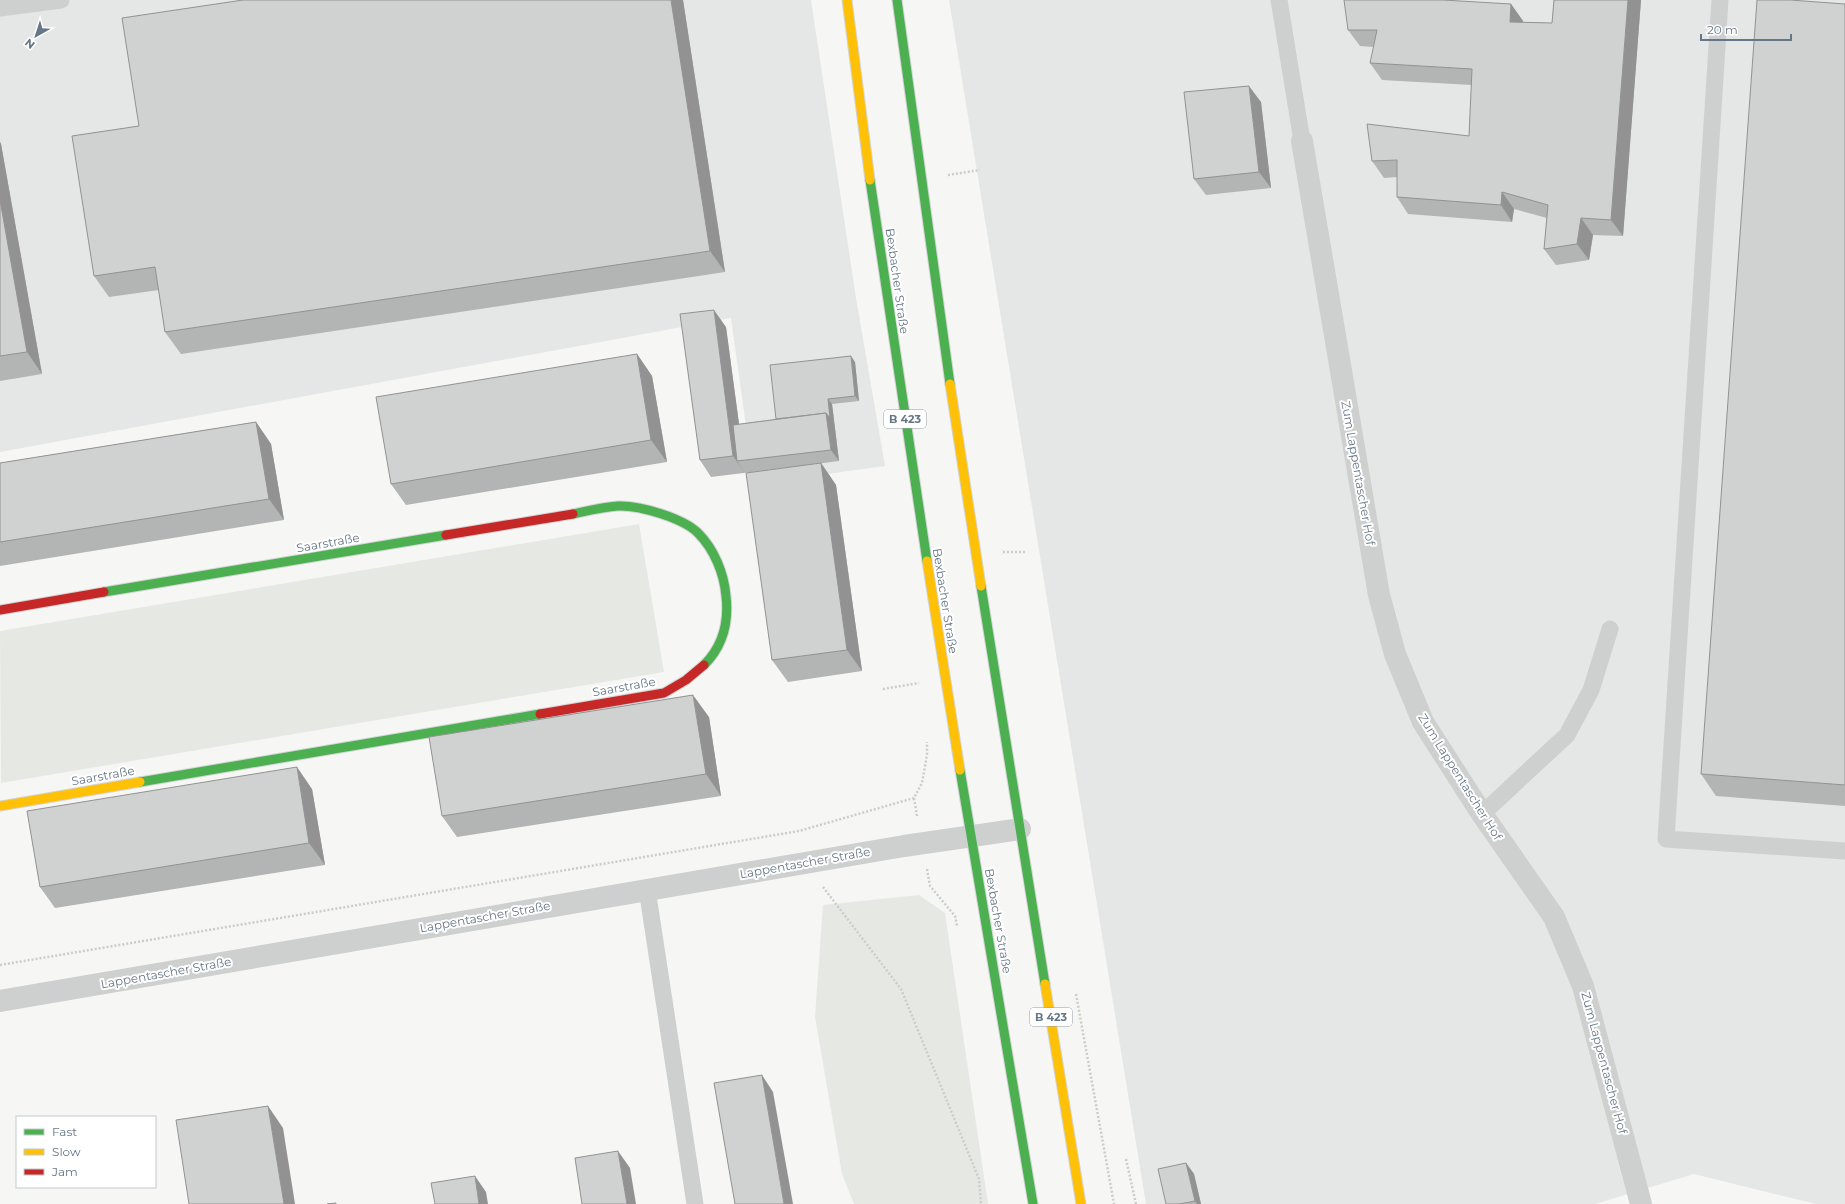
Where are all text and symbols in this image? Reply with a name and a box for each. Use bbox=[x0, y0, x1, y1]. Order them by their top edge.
north arrow bbox=[16, 16, 56, 56]
scale bar bbox=[1701, 16, 1791, 42]
text: 20 m bbox=[1707, 22, 1738, 37]
text: N bbox=[22, 36, 38, 52]
street label: Bexbacher Straße bbox=[883, 227, 912, 335]
street label: Zum Lappentascher Hof bbox=[1338, 400, 1379, 547]
road number: B 423 bbox=[884, 410, 926, 428]
street label: Saarstraße bbox=[295, 530, 361, 555]
street label: Bexbacher Straße bbox=[930, 547, 961, 655]
street label: Saarstraße bbox=[591, 674, 657, 699]
street label: Zum Lappentascher Hof bbox=[1415, 711, 1506, 844]
street label: Saarstraße bbox=[70, 763, 136, 788]
street label: Lappentascher Straße bbox=[738, 844, 871, 881]
street label: Bexbacher Straße bbox=[982, 867, 1015, 975]
street label: Lappentascher Straße bbox=[418, 898, 551, 935]
street label: Lappentascher Straße bbox=[99, 954, 232, 991]
street label: Zum Lappentascher Hof bbox=[1578, 990, 1631, 1136]
road number: B 423 bbox=[1030, 1008, 1072, 1026]
legend bbox=[16, 1116, 156, 1188]
text: Fast bbox=[52, 1124, 77, 1139]
text: Slow bbox=[52, 1144, 81, 1159]
text: Jam bbox=[51, 1164, 78, 1179]

